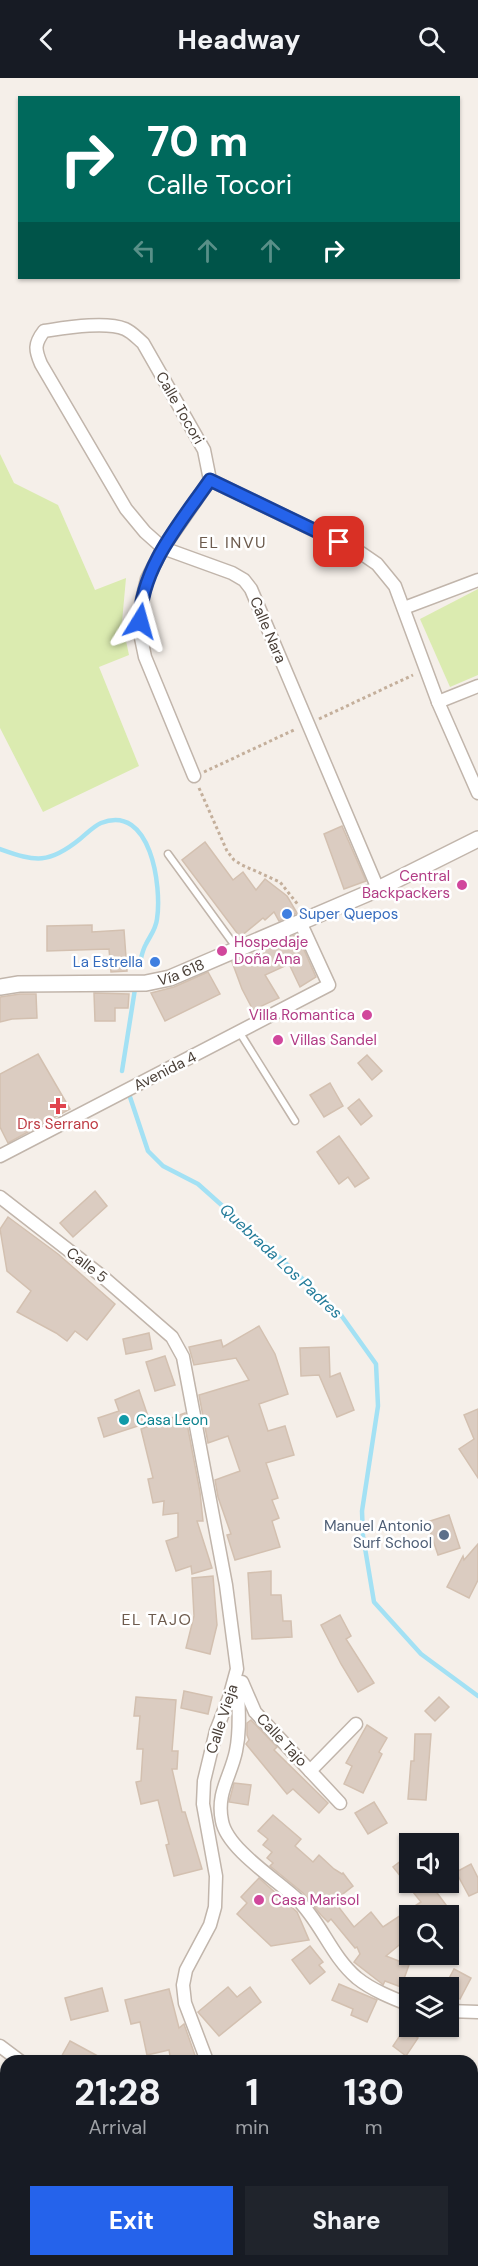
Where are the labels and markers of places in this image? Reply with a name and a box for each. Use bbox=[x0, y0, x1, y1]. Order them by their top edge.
pin bbox=[313, 516, 364, 567]
place label: Central Backpackers bbox=[362, 866, 450, 903]
marker: Central Backpackers bbox=[455, 878, 469, 892]
place label: Super Quepos bbox=[299, 904, 398, 924]
marker: Super Quepos bbox=[280, 907, 294, 921]
place label: Hospedaje Doña Ana bbox=[234, 932, 308, 969]
marker: Hospedaje Doña Ana bbox=[215, 944, 229, 958]
place label: La Estrella bbox=[73, 952, 143, 972]
marker: La Estrella bbox=[148, 955, 162, 969]
place label: Villa Romantica bbox=[249, 1005, 355, 1025]
marker: Villa Romantica bbox=[360, 1008, 374, 1022]
place label: Villas Sandel bbox=[290, 1030, 377, 1050]
marker: Villas Sandel bbox=[271, 1033, 285, 1047]
marker: Drs Serrano bbox=[51, 1099, 65, 1113]
place label: Drs Serrano bbox=[17, 1114, 99, 1134]
place label: Casa Leon bbox=[136, 1410, 208, 1430]
marker: Casa Leon bbox=[117, 1413, 131, 1427]
place label: Manuel Antonio Surf School bbox=[324, 1516, 432, 1553]
marker: Manuel Antonio Surf School bbox=[437, 1528, 451, 1542]
place label: Casa Marisol bbox=[271, 1890, 359, 1910]
marker: Casa Marisol bbox=[252, 1893, 266, 1907]

